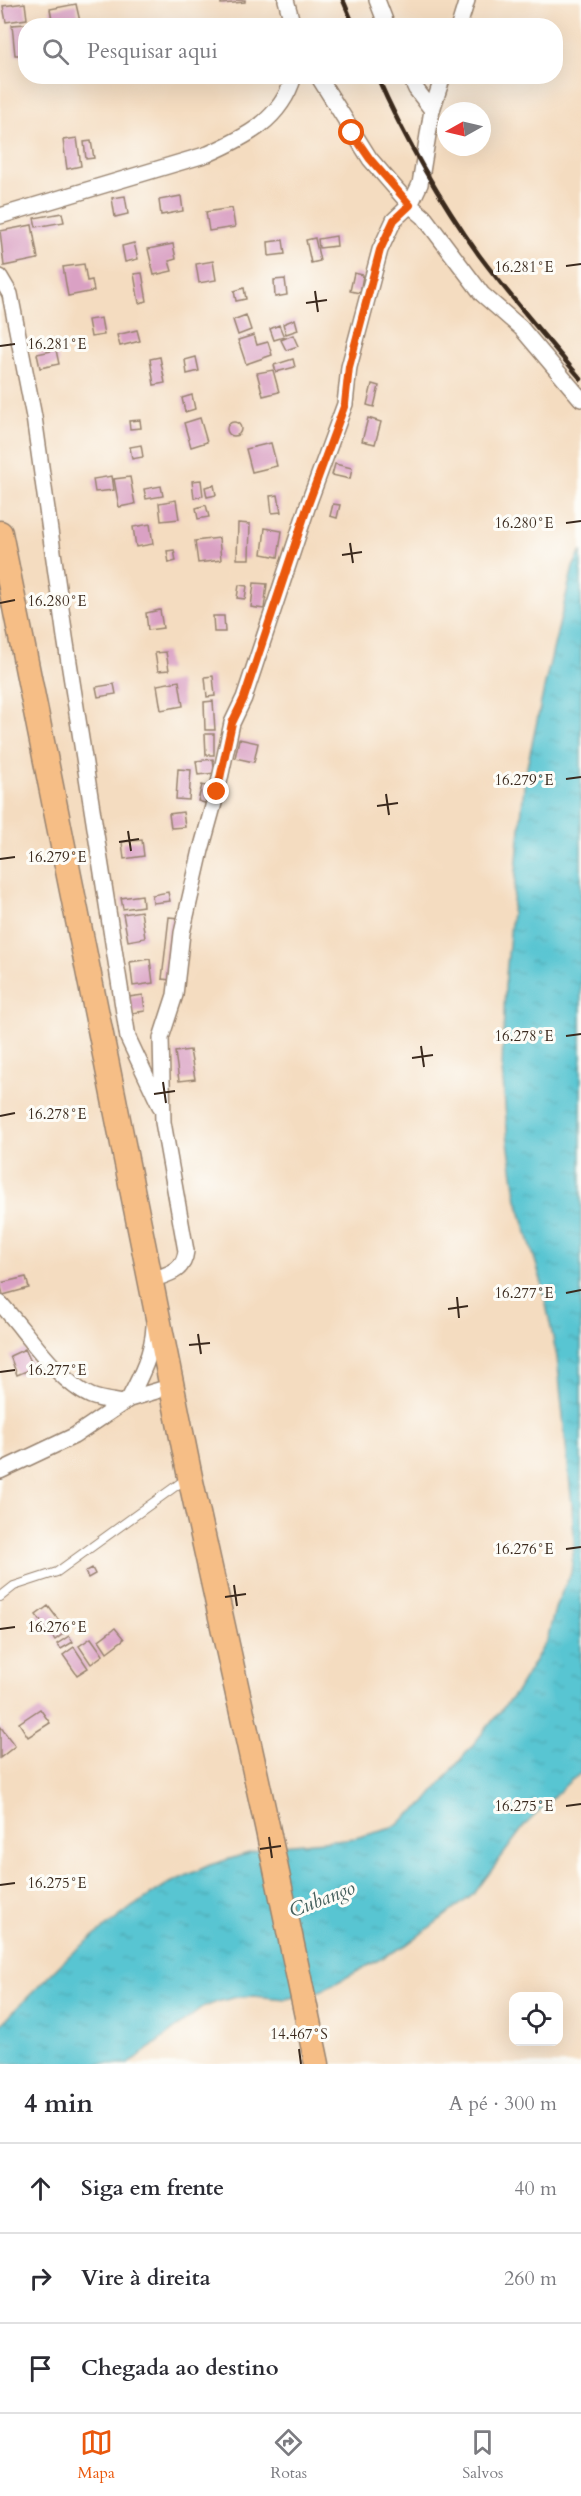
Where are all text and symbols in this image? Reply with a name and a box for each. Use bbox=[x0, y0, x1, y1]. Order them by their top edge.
search box bbox=[18, 18, 563, 84]
icon: search bbox=[39, 35, 72, 68]
text: Pesquisar aqui bbox=[87, 36, 218, 66]
north arrow bbox=[437, 102, 491, 156]
route start bbox=[338, 119, 364, 145]
text: 16.281°E bbox=[494, 257, 554, 277]
text: 16.281°E bbox=[27, 334, 87, 354]
text: 16.280°E bbox=[494, 513, 554, 533]
text: 16.280°E bbox=[27, 591, 87, 611]
text: 16.279°E bbox=[494, 770, 554, 790]
route end bbox=[203, 778, 229, 804]
text: 16.279°E bbox=[27, 847, 87, 867]
text: 16.278°E bbox=[494, 1026, 554, 1046]
text: 16.278°E bbox=[27, 1104, 87, 1124]
text: 16.277°E bbox=[494, 1283, 554, 1303]
text: 16.277°E bbox=[27, 1360, 87, 1380]
text: 16.276°E bbox=[494, 1539, 554, 1559]
text: 16.276°E bbox=[27, 1617, 87, 1637]
text: 16.275°E bbox=[494, 1796, 554, 1816]
text: 16.275°E bbox=[27, 1873, 87, 1893]
water label: Cubango bbox=[285, 1874, 359, 1924]
map controls bbox=[509, 1992, 563, 2046]
button: locate bbox=[509, 1992, 563, 2046]
text: 14.467°S bbox=[270, 2024, 328, 2044]
text: 4 min bbox=[24, 2086, 93, 2121]
text: A pé · 300 m bbox=[449, 2090, 557, 2117]
icon: ahead bbox=[24, 2172, 57, 2205]
text: Siga em frente bbox=[81, 2173, 224, 2203]
text: 40 m bbox=[514, 2175, 557, 2202]
icon: right bbox=[24, 2262, 57, 2295]
text: Vire à direita bbox=[81, 2263, 211, 2293]
text: 260 m bbox=[504, 2265, 557, 2292]
icon: arrive bbox=[24, 2352, 57, 2385]
text: Chegada ao destino bbox=[81, 2353, 279, 2383]
tab: Mapa bbox=[78, 2426, 115, 2484]
tab: Rotas bbox=[270, 2426, 307, 2484]
tab: Salvos bbox=[462, 2426, 503, 2484]

